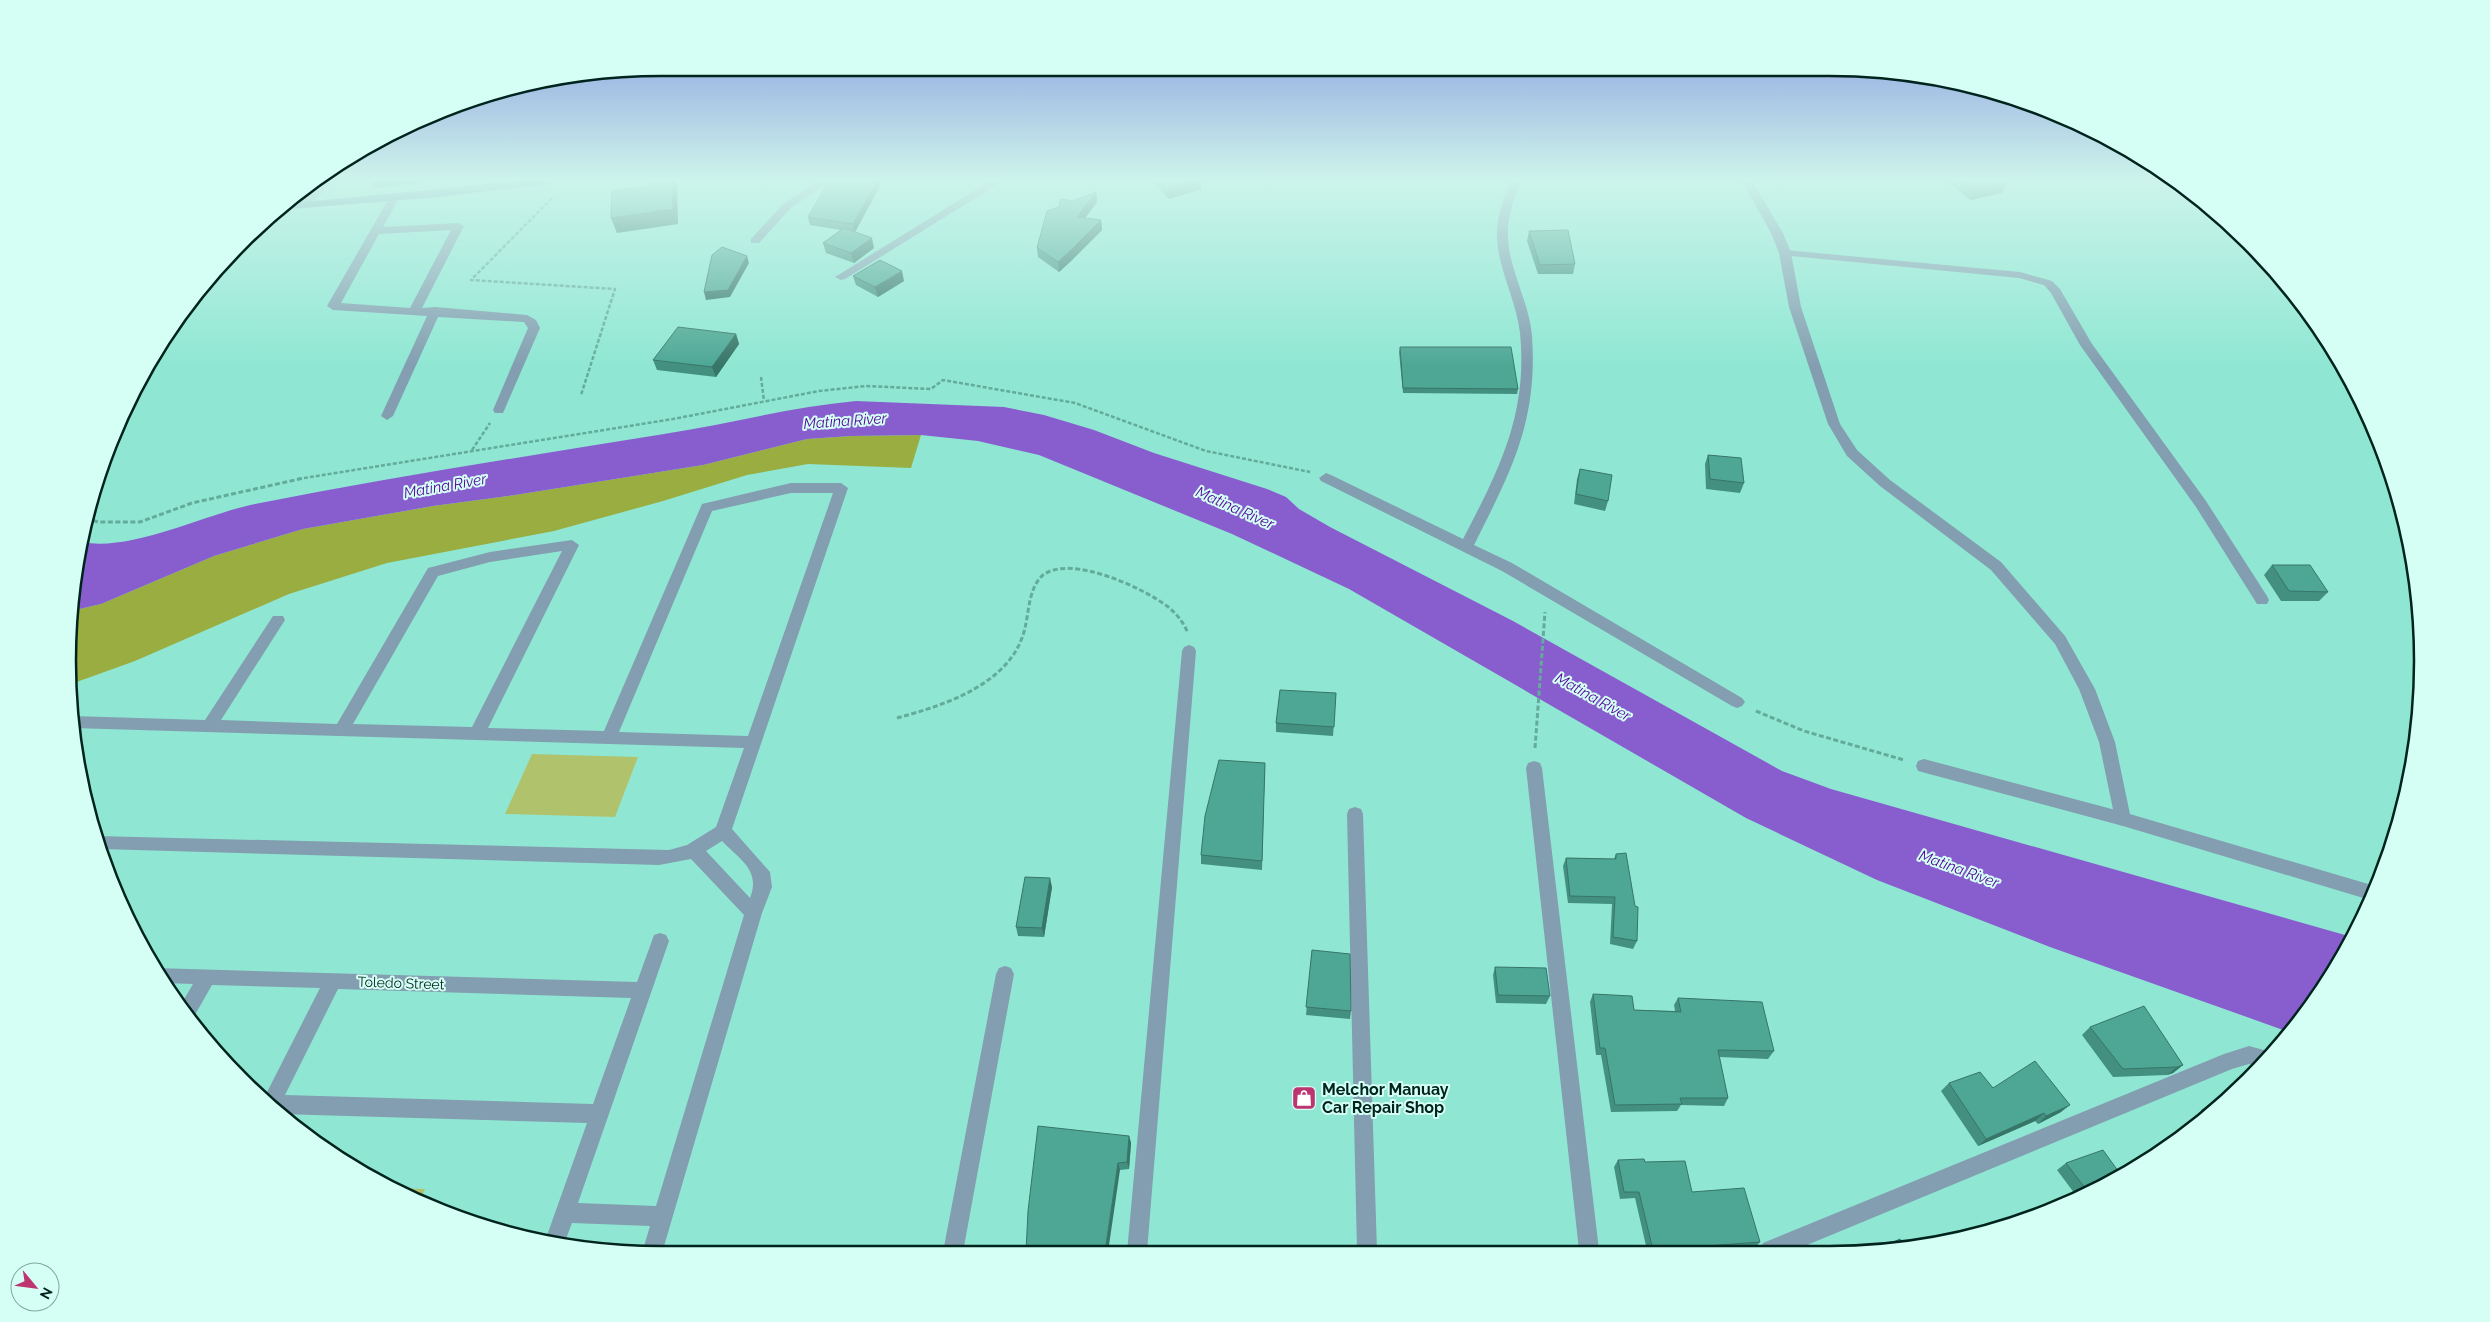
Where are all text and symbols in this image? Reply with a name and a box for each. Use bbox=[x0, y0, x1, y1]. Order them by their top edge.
water label: Matina River bbox=[803, 409, 888, 433]
water label: Matina River bbox=[402, 470, 488, 502]
water label: Matina River bbox=[1193, 483, 1278, 534]
water label: Matina River bbox=[1552, 669, 1635, 726]
water label: Matina River bbox=[1917, 846, 2002, 892]
street label: Toledo Street bbox=[357, 973, 445, 993]
place label: Melchor Manuay Car Repair Shop bbox=[1322, 1080, 1449, 1117]
shop icon: Melchor Manuay Car Repair Shop bbox=[1291, 1085, 1317, 1111]
north arrow bbox=[10, 1262, 60, 1312]
text: N bbox=[37, 1285, 56, 1302]

